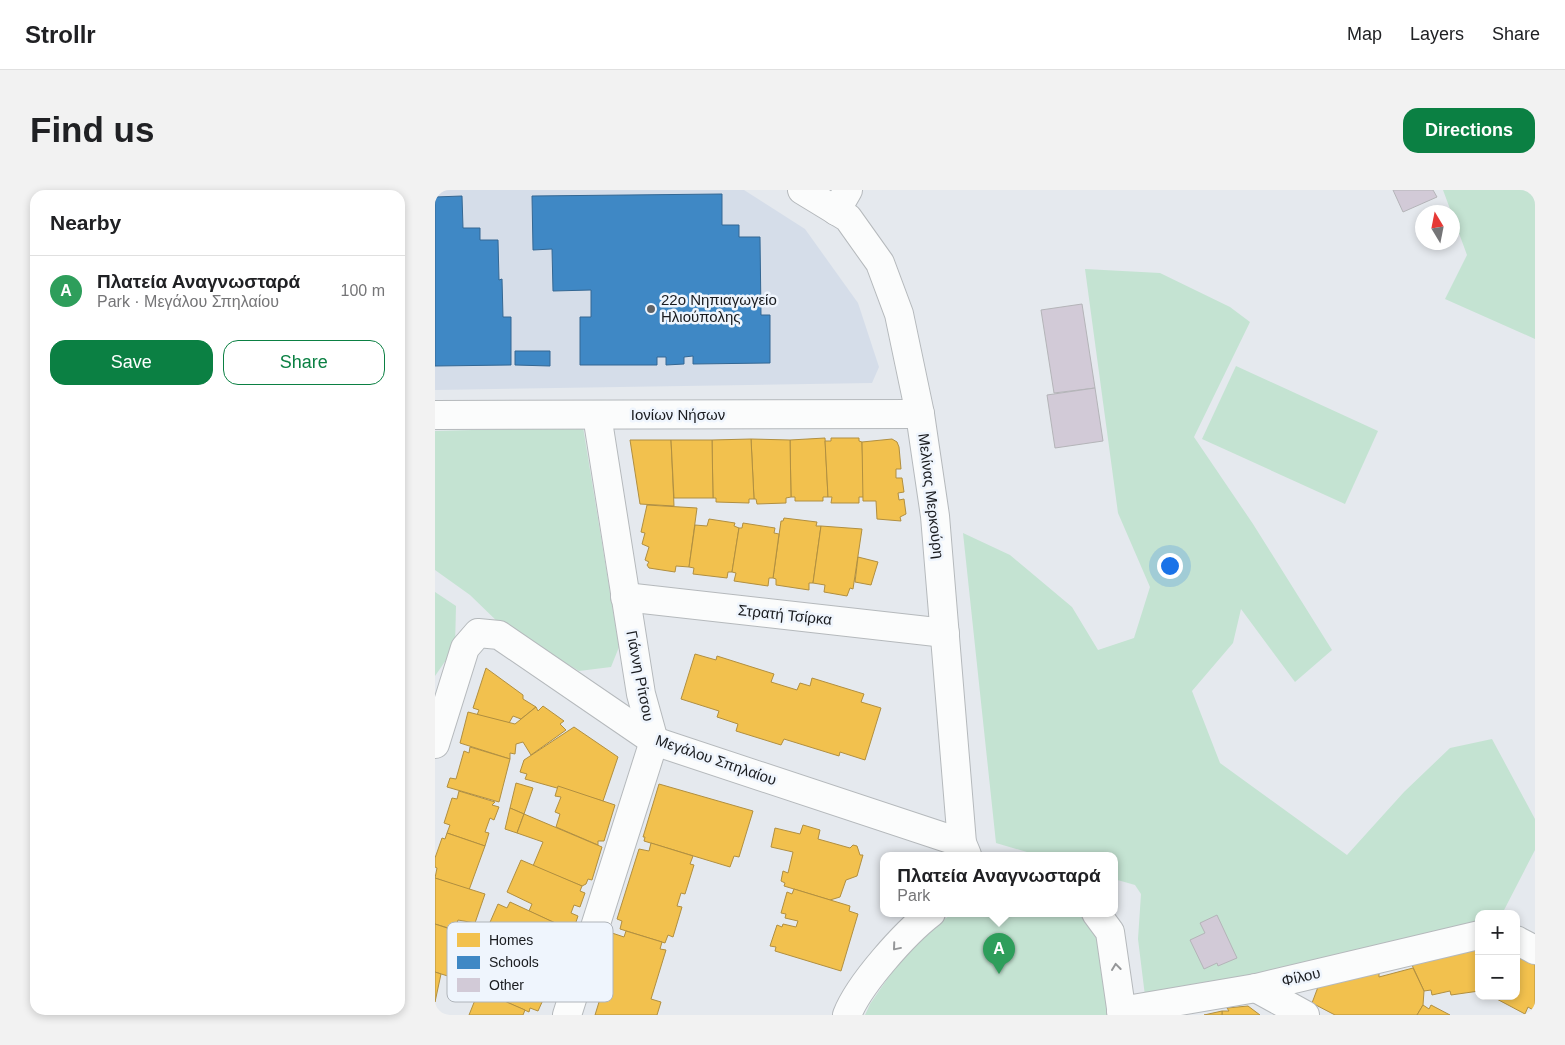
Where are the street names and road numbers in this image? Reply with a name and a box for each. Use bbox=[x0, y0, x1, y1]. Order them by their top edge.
street label: Ιονίων Νήσων bbox=[631, 406, 725, 423]
street label: Μελίνας Μερκούρη bbox=[915, 432, 948, 560]
street label: Στρατή Τσίρκα bbox=[737, 601, 833, 628]
street label: Γιάννη Ρίτσου bbox=[623, 629, 658, 723]
street label: Μεγάλου Σπηλαίου bbox=[654, 731, 779, 788]
street label: Φίλου bbox=[1280, 964, 1322, 989]

